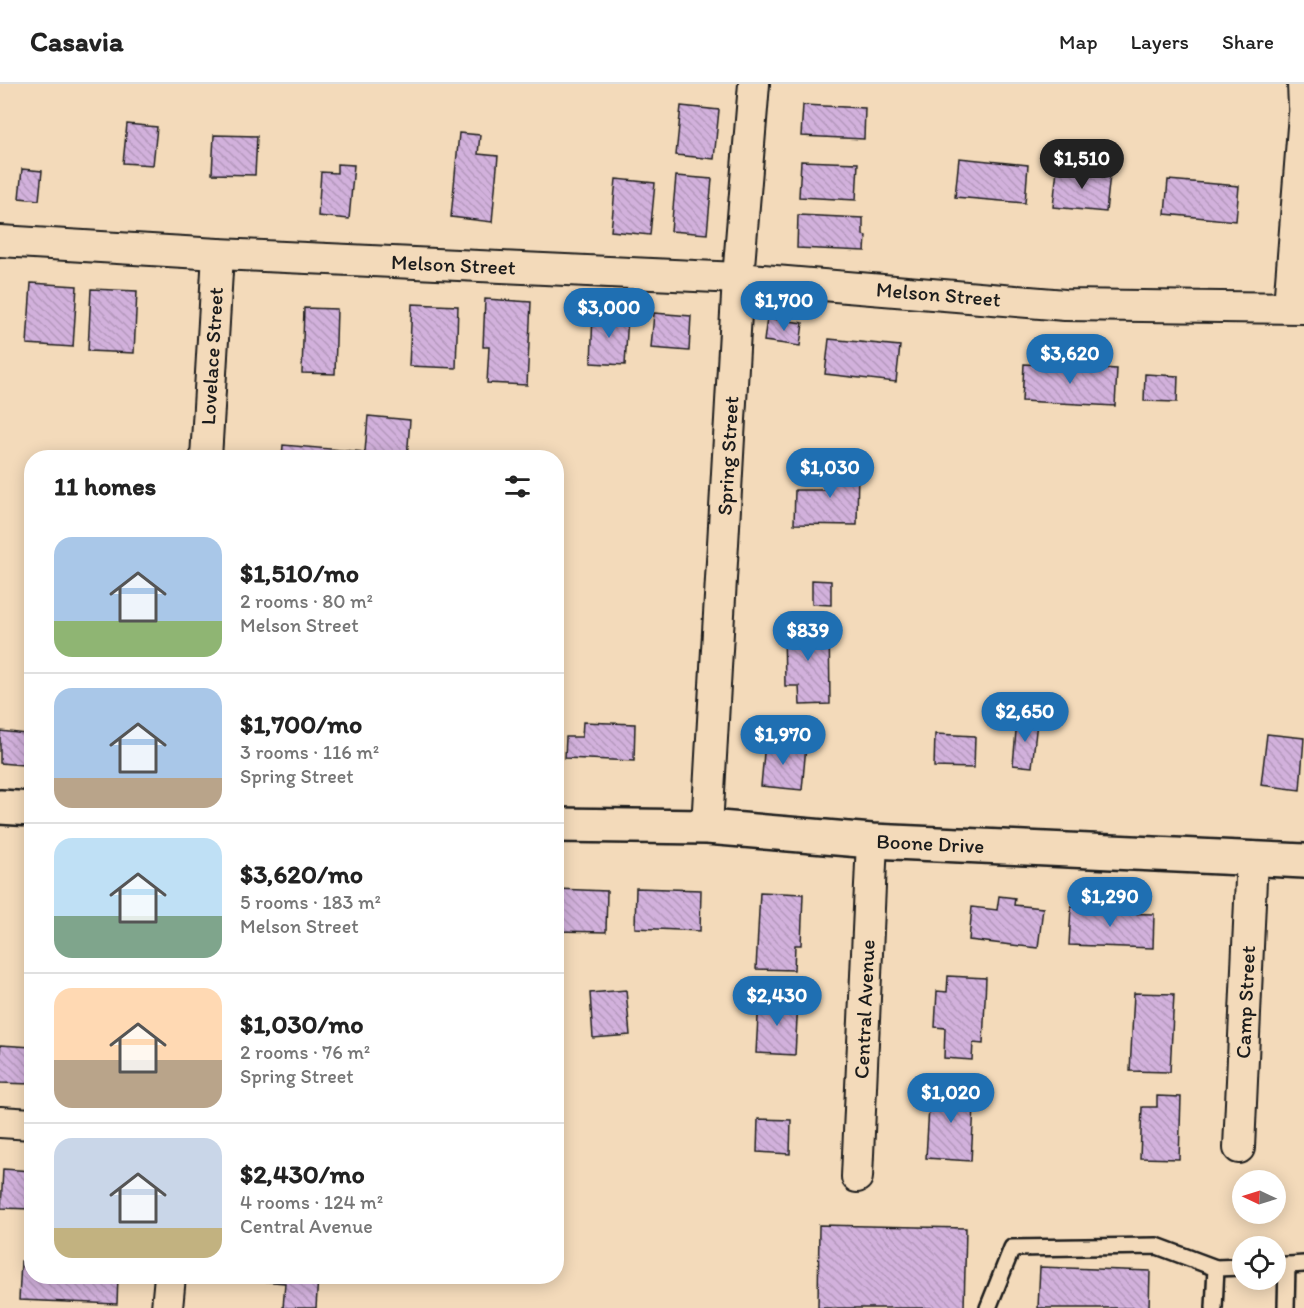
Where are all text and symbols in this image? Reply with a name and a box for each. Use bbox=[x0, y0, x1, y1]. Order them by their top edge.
text: Casavia bbox=[30, 24, 124, 58]
text: Map bbox=[1059, 29, 1098, 54]
text: Layers bbox=[1131, 29, 1189, 54]
text: Share bbox=[1222, 29, 1274, 54]
pin: $1,510 bbox=[1033, 139, 1131, 190]
text: $1,510 bbox=[1054, 146, 1110, 170]
street label: Melson Street bbox=[390, 249, 516, 280]
street label: Melson Street bbox=[875, 276, 1002, 312]
pin: $1,700 bbox=[735, 281, 833, 332]
street label: Lovelace Street bbox=[195, 286, 228, 426]
pin: $3,000 bbox=[560, 288, 658, 339]
text: $1,700 bbox=[755, 288, 813, 312]
text: $3,000 bbox=[578, 295, 640, 319]
pin: $3,620 bbox=[1021, 334, 1119, 385]
text: $3,620 bbox=[1040, 341, 1100, 365]
street label: Spring Street bbox=[712, 395, 743, 516]
pin: $1,030 bbox=[781, 448, 879, 499]
text: $1,030 bbox=[800, 455, 860, 479]
text: 11 homes bbox=[54, 470, 156, 502]
icon: filters bbox=[501, 470, 534, 503]
text: $1,510/mo bbox=[240, 557, 359, 589]
icon: home bbox=[102, 561, 174, 633]
text: 2 rooms · 80 m² bbox=[240, 589, 373, 613]
pin: $839 bbox=[772, 611, 844, 662]
text: Melson Street bbox=[240, 613, 359, 637]
text: $839 bbox=[787, 618, 829, 642]
pin: $2,650 bbox=[976, 692, 1074, 743]
text: $2,650 bbox=[996, 699, 1054, 723]
text: $1,700/mo bbox=[240, 708, 362, 740]
icon: home bbox=[102, 712, 174, 784]
pin: $1,970 bbox=[734, 715, 832, 766]
text: $1,970 bbox=[755, 722, 811, 746]
text: 3 rooms · 116 m² bbox=[240, 740, 379, 764]
text: Spring Street bbox=[240, 764, 354, 788]
street label: Boone Drive bbox=[876, 828, 985, 858]
text: $3,620/mo bbox=[240, 858, 363, 890]
icon: home bbox=[102, 862, 174, 934]
pin: $1,290 bbox=[1061, 877, 1159, 928]
text: $1,290 bbox=[1081, 884, 1139, 908]
text: 5 rooms · 183 m² bbox=[240, 890, 381, 914]
text: Melson Street bbox=[240, 914, 359, 938]
street label: Central Avenue bbox=[848, 939, 880, 1079]
street label: Camp Street bbox=[1230, 945, 1260, 1059]
pin: $2,430 bbox=[728, 976, 826, 1027]
text: $2,430 bbox=[747, 983, 807, 1007]
text: $1,030/mo bbox=[240, 1008, 364, 1040]
icon: home bbox=[102, 1012, 174, 1084]
text: 2 rooms · 76 m² bbox=[240, 1040, 370, 1064]
text: Spring Street bbox=[240, 1064, 354, 1088]
pin: $1,020 bbox=[902, 1073, 1000, 1124]
text: $1,020 bbox=[921, 1080, 981, 1104]
text: $2,430/mo bbox=[240, 1158, 365, 1190]
icon: home bbox=[102, 1162, 174, 1234]
north arrow bbox=[1232, 1170, 1286, 1224]
map controls bbox=[1232, 1170, 1286, 1290]
text: 4 rooms · 124 m² bbox=[240, 1190, 383, 1214]
text: Central Avenue bbox=[240, 1214, 373, 1238]
button: locate bbox=[1232, 1236, 1286, 1290]

